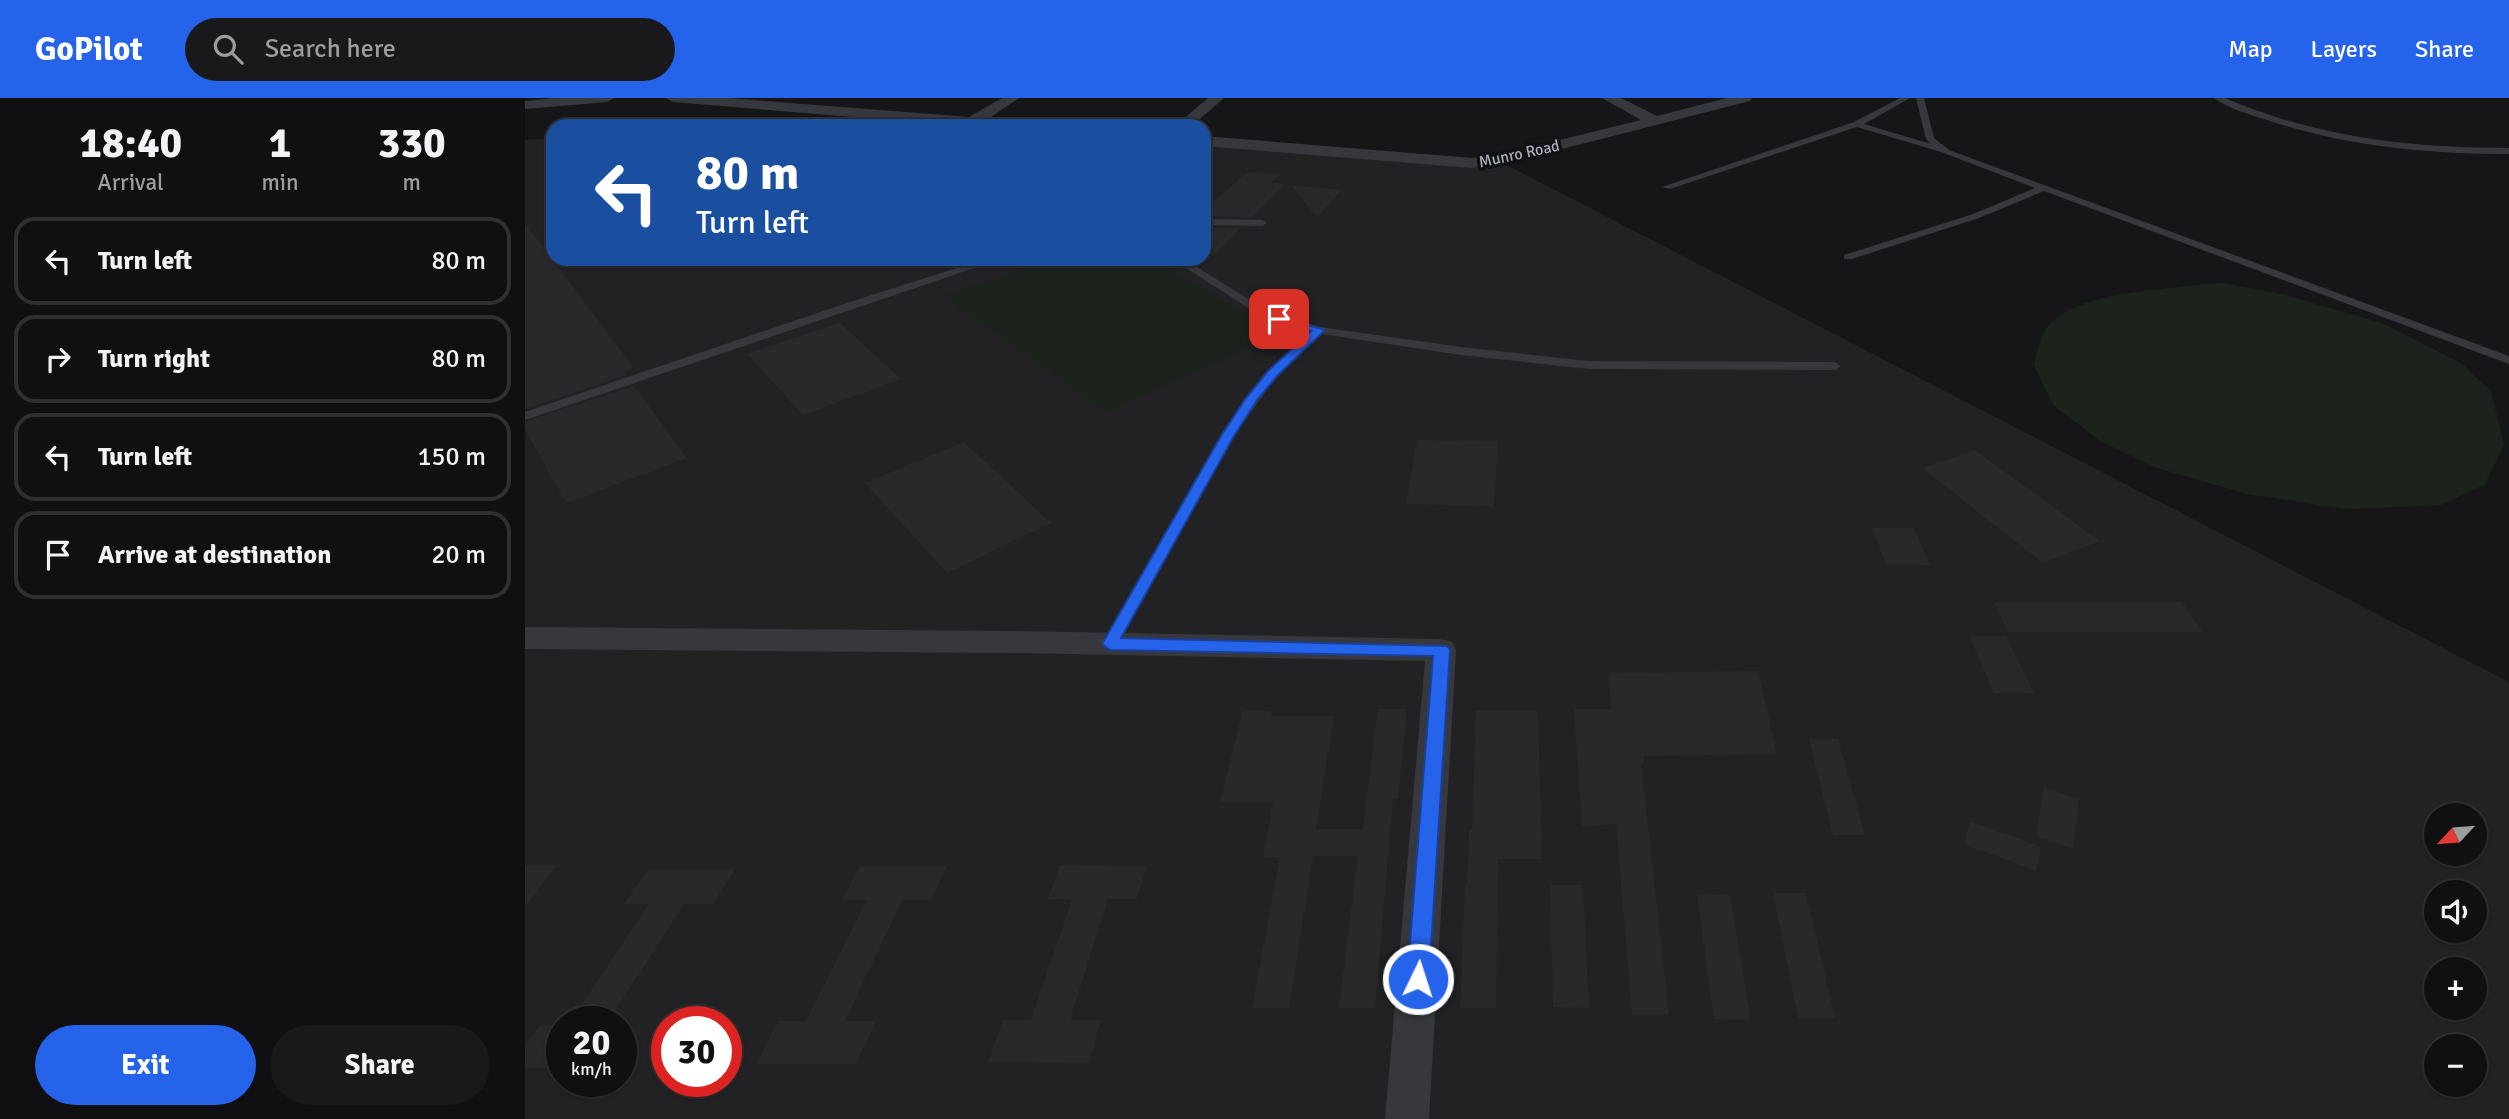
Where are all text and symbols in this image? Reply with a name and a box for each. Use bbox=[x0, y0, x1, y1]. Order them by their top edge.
search box bbox=[185, 18, 675, 81]
text: GoPilot bbox=[35, 29, 143, 70]
icon: search bbox=[209, 30, 247, 68]
text: Search here bbox=[265, 33, 396, 65]
text: Map bbox=[2228, 34, 2273, 64]
text: Layers bbox=[2311, 34, 2377, 64]
text: Share bbox=[2415, 34, 2474, 64]
text: 18:40 bbox=[79, 118, 182, 169]
text: 1 bbox=[269, 118, 291, 169]
text: 330 bbox=[378, 118, 446, 169]
street label: Munro Road bbox=[1477, 136, 1561, 172]
text: 80 m bbox=[696, 143, 799, 203]
icon: left bbox=[581, 147, 672, 238]
text: Arrival bbox=[98, 168, 164, 197]
text: min bbox=[261, 168, 299, 197]
text: m bbox=[403, 168, 421, 197]
text: Turn left bbox=[696, 203, 809, 242]
icon: left bbox=[39, 242, 77, 280]
text: Turn left bbox=[98, 245, 192, 277]
text: 80 m bbox=[431, 245, 486, 277]
pin bbox=[1249, 289, 1309, 349]
icon: arrive bbox=[1260, 300, 1298, 338]
icon: right bbox=[39, 340, 77, 378]
text: Turn right bbox=[98, 343, 210, 375]
text: 80 m bbox=[431, 343, 486, 375]
icon: left bbox=[39, 438, 77, 476]
text: Turn left bbox=[98, 441, 192, 473]
text: 150 m bbox=[417, 441, 486, 473]
icon: arrive bbox=[39, 536, 77, 574]
text: Arrive at destination bbox=[98, 539, 331, 571]
text: 20 m bbox=[431, 539, 486, 571]
north arrow bbox=[2424, 803, 2487, 866]
map controls bbox=[2424, 803, 2487, 1097]
button: sound bbox=[2424, 880, 2487, 943]
position arrow bbox=[1381, 942, 1455, 1016]
button: + bbox=[2424, 957, 2487, 1020]
speed limit sign: 30 bbox=[651, 1006, 742, 1097]
text: 20 bbox=[573, 1021, 610, 1064]
button: Exit bbox=[35, 1025, 256, 1105]
button: Share bbox=[270, 1025, 490, 1105]
button: − bbox=[2424, 1034, 2487, 1097]
text: km/h bbox=[571, 1058, 612, 1080]

